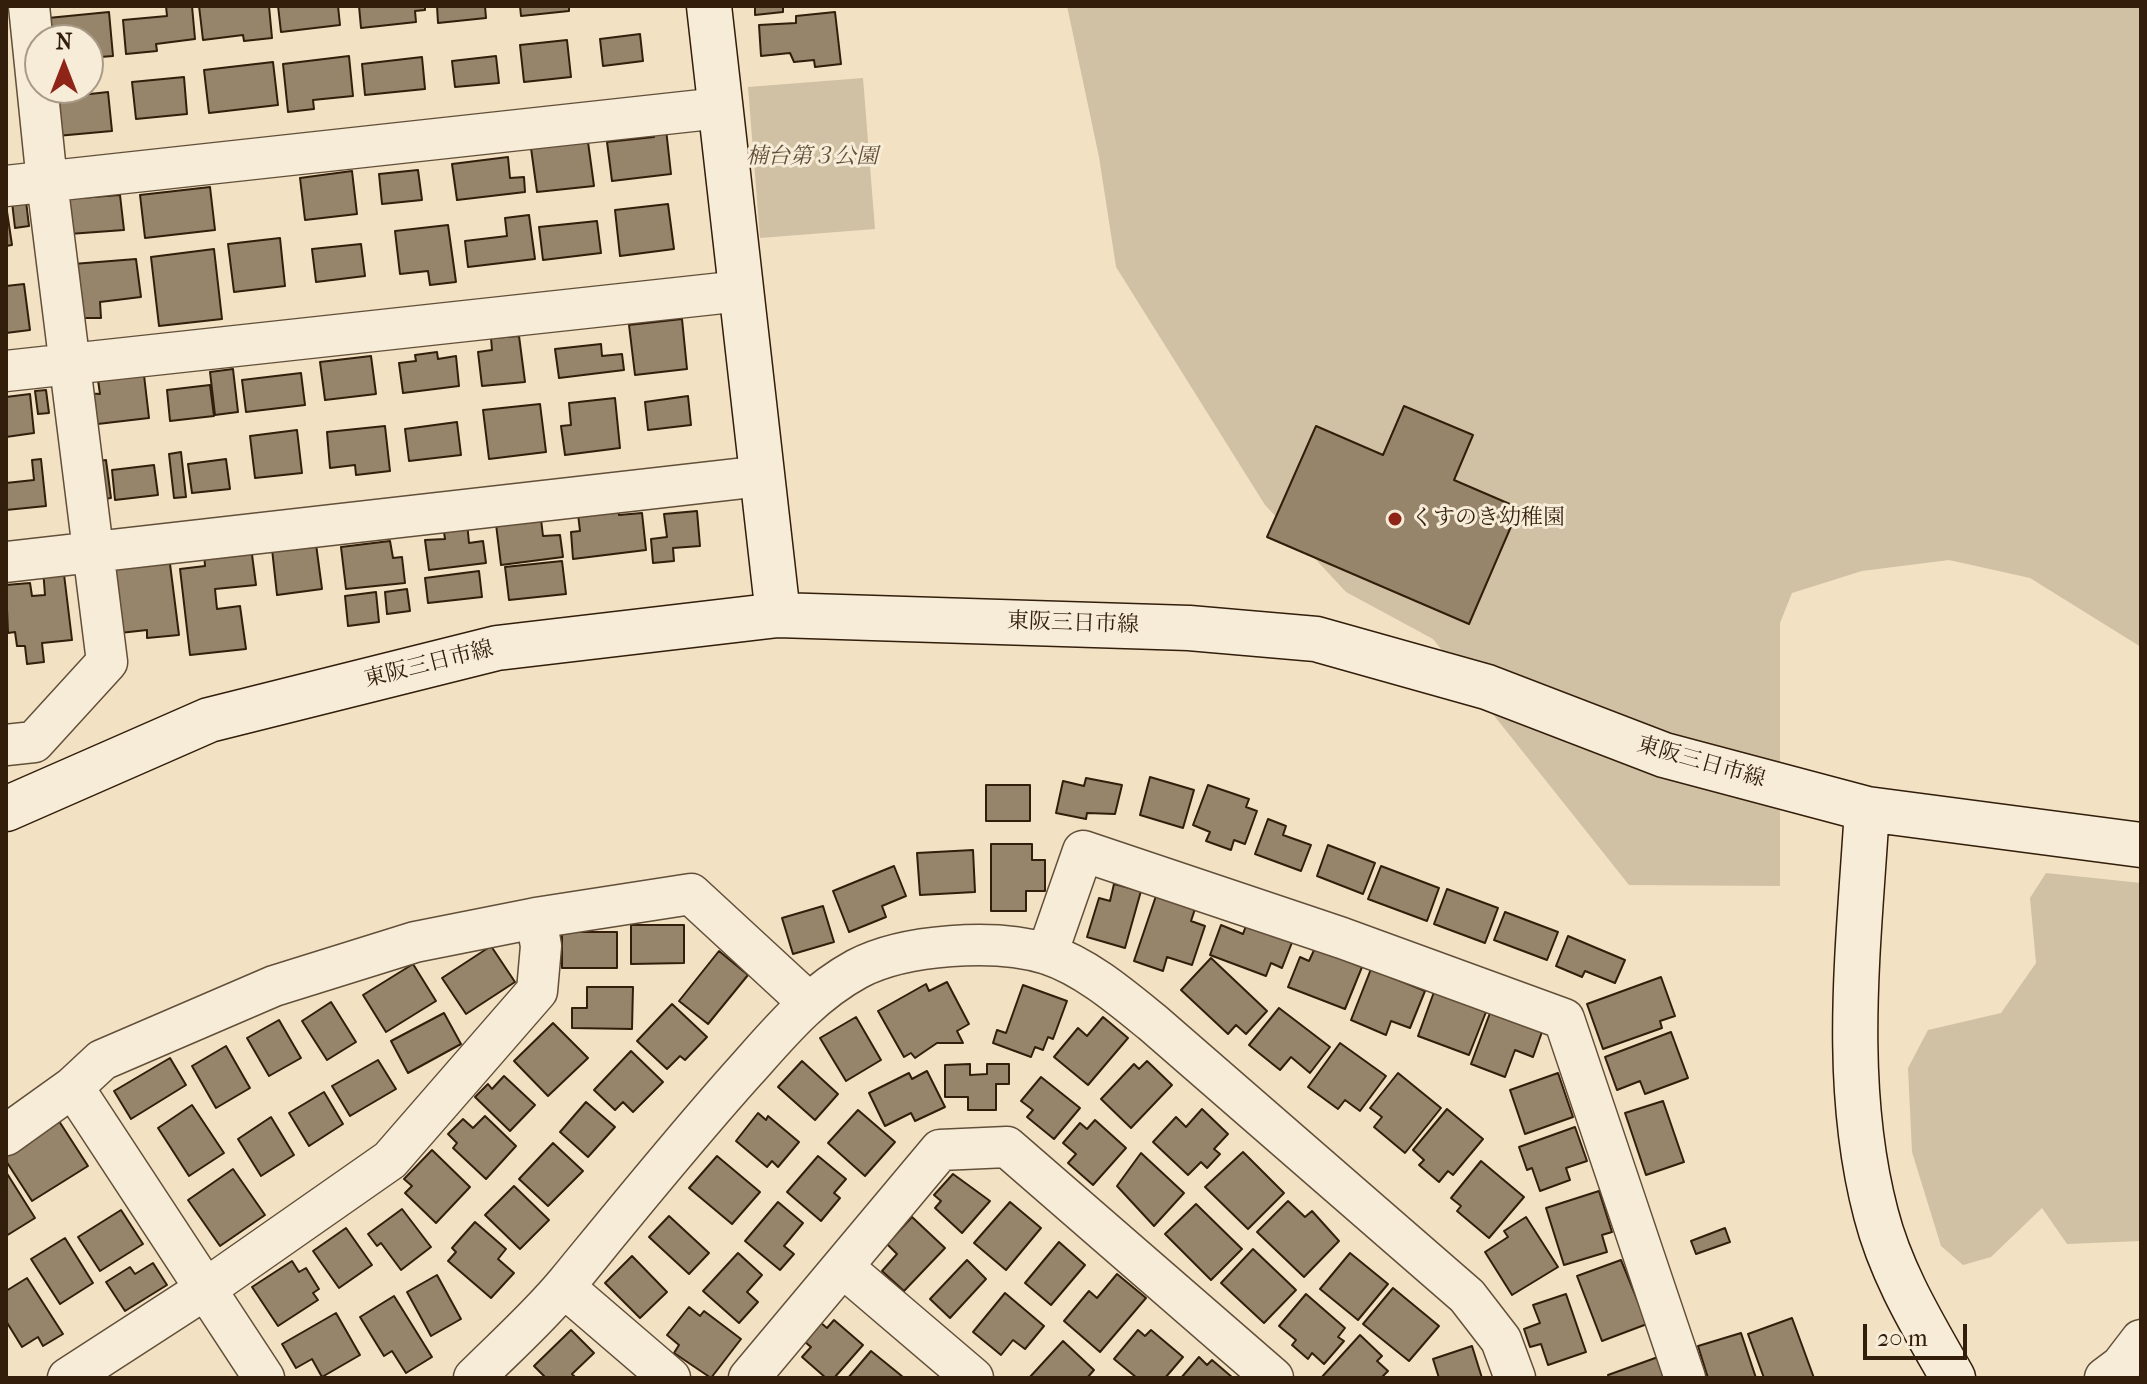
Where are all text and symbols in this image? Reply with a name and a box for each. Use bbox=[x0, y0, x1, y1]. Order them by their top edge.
north arrow bbox=[24, 24, 104, 104]
text: N bbox=[56, 29, 72, 55]
park label: 楠台第３公園 bbox=[746, 145, 878, 171]
place label: くすのき幼稚園 bbox=[1411, 506, 1565, 532]
marker: くすのき幼稚園 bbox=[1386, 510, 1404, 528]
street label: 東阪三日市線 bbox=[1007, 609, 1139, 639]
street label: 東阪三日市線 bbox=[362, 636, 496, 694]
street label: 東阪三日市線 bbox=[1634, 732, 1768, 794]
scale bar bbox=[1867, 1308, 1971, 1358]
text: 20 m bbox=[1877, 1324, 1928, 1352]

